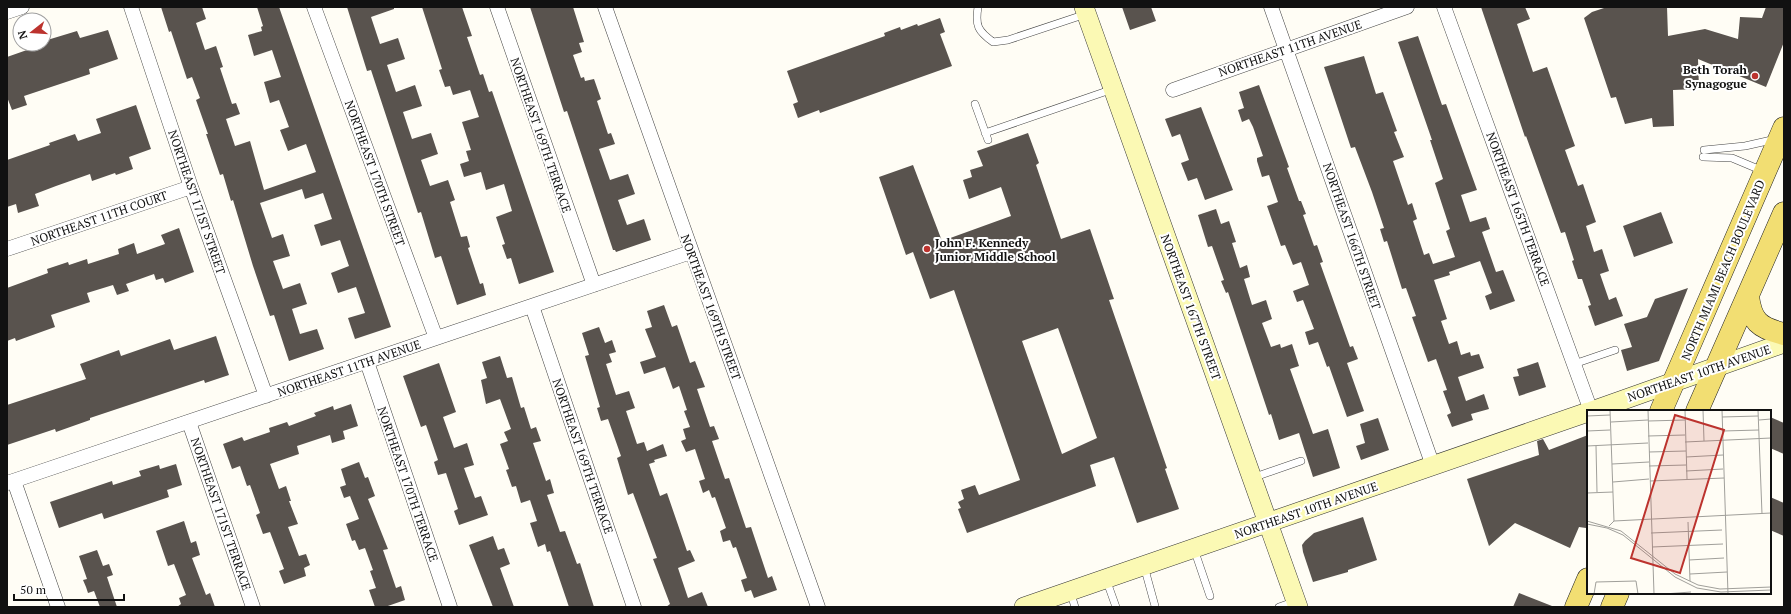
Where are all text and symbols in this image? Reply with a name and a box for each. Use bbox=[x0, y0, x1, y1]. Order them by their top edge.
north arrow bbox=[12, 12, 52, 52]
street label: NORTHEAST 11TH AVENUE bbox=[1216, 16, 1364, 80]
text: N bbox=[14, 28, 30, 41]
street label: NORTHEAST 169TH TERRACE bbox=[507, 55, 575, 215]
place label: Beth Torah Synagogue bbox=[1683, 62, 1748, 91]
marker: Beth Torah Synagogue bbox=[1750, 71, 1760, 81]
street label: NORTHEAST 170TH STREET bbox=[342, 98, 409, 248]
street label: NORTHEAST 171ST STREET bbox=[165, 128, 229, 277]
street label: NORTHEAST 165TH TERRACE bbox=[1483, 130, 1553, 288]
street label: NORTHEAST 166TH STREET bbox=[1320, 161, 1384, 312]
street label: NORTH MIAMI BEACH BOULEVARD bbox=[1678, 177, 1768, 363]
street label: NORTHEAST 11TH COURT bbox=[29, 187, 170, 248]
street label: NORTHEAST 169TH STREET bbox=[678, 232, 745, 382]
street label: NORTHEAST 167TH STREET bbox=[1158, 232, 1225, 382]
place label: John F. Kennedy Junior Middle School bbox=[935, 235, 1056, 264]
marker: John F. Kennedy Junior Middle School bbox=[922, 244, 932, 254]
street label: NORTHEAST 11TH AVENUE bbox=[275, 336, 423, 400]
street label: NORTHEAST 10TH AVENUE bbox=[1625, 341, 1773, 405]
street label: NORTHEAST 169TH TERRACE bbox=[549, 376, 617, 536]
street label: NORTHEAST 170TH TERRACE bbox=[374, 404, 442, 564]
inset map bbox=[1587, 410, 1771, 594]
street label: NORTHEAST 171ST TERRACE bbox=[188, 436, 254, 592]
street label: NORTHEAST 10TH AVENUE bbox=[1232, 478, 1380, 542]
scale bar bbox=[14, 576, 124, 602]
text: 50 m bbox=[20, 582, 47, 597]

